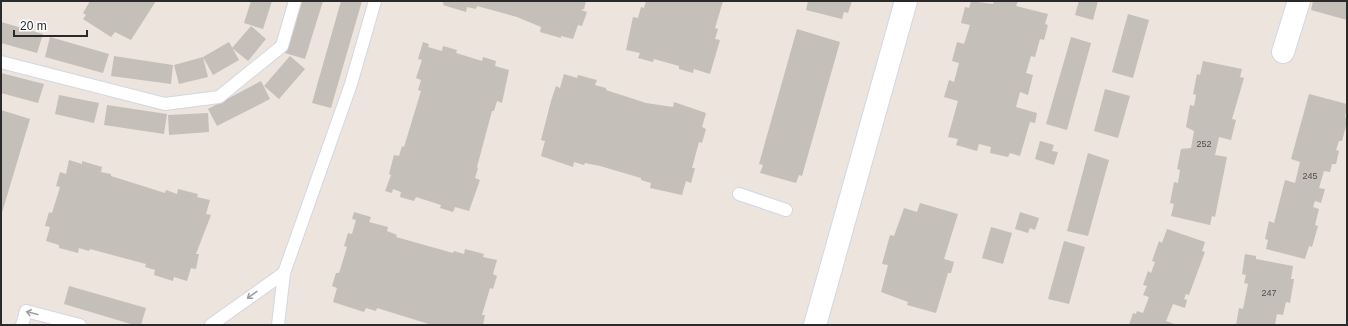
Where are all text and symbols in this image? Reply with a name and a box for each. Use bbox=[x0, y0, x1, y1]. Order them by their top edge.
scale bar bbox=[14, 12, 87, 38]
text: 20 m bbox=[20, 19, 47, 33]
house number: 252 bbox=[1196, 139, 1212, 149]
house number: 245 bbox=[1302, 171, 1318, 181]
house number: 247 bbox=[1261, 288, 1277, 298]
one-way arrow bbox=[247, 291, 258, 299]
one-way arrow bbox=[26, 309, 39, 316]

